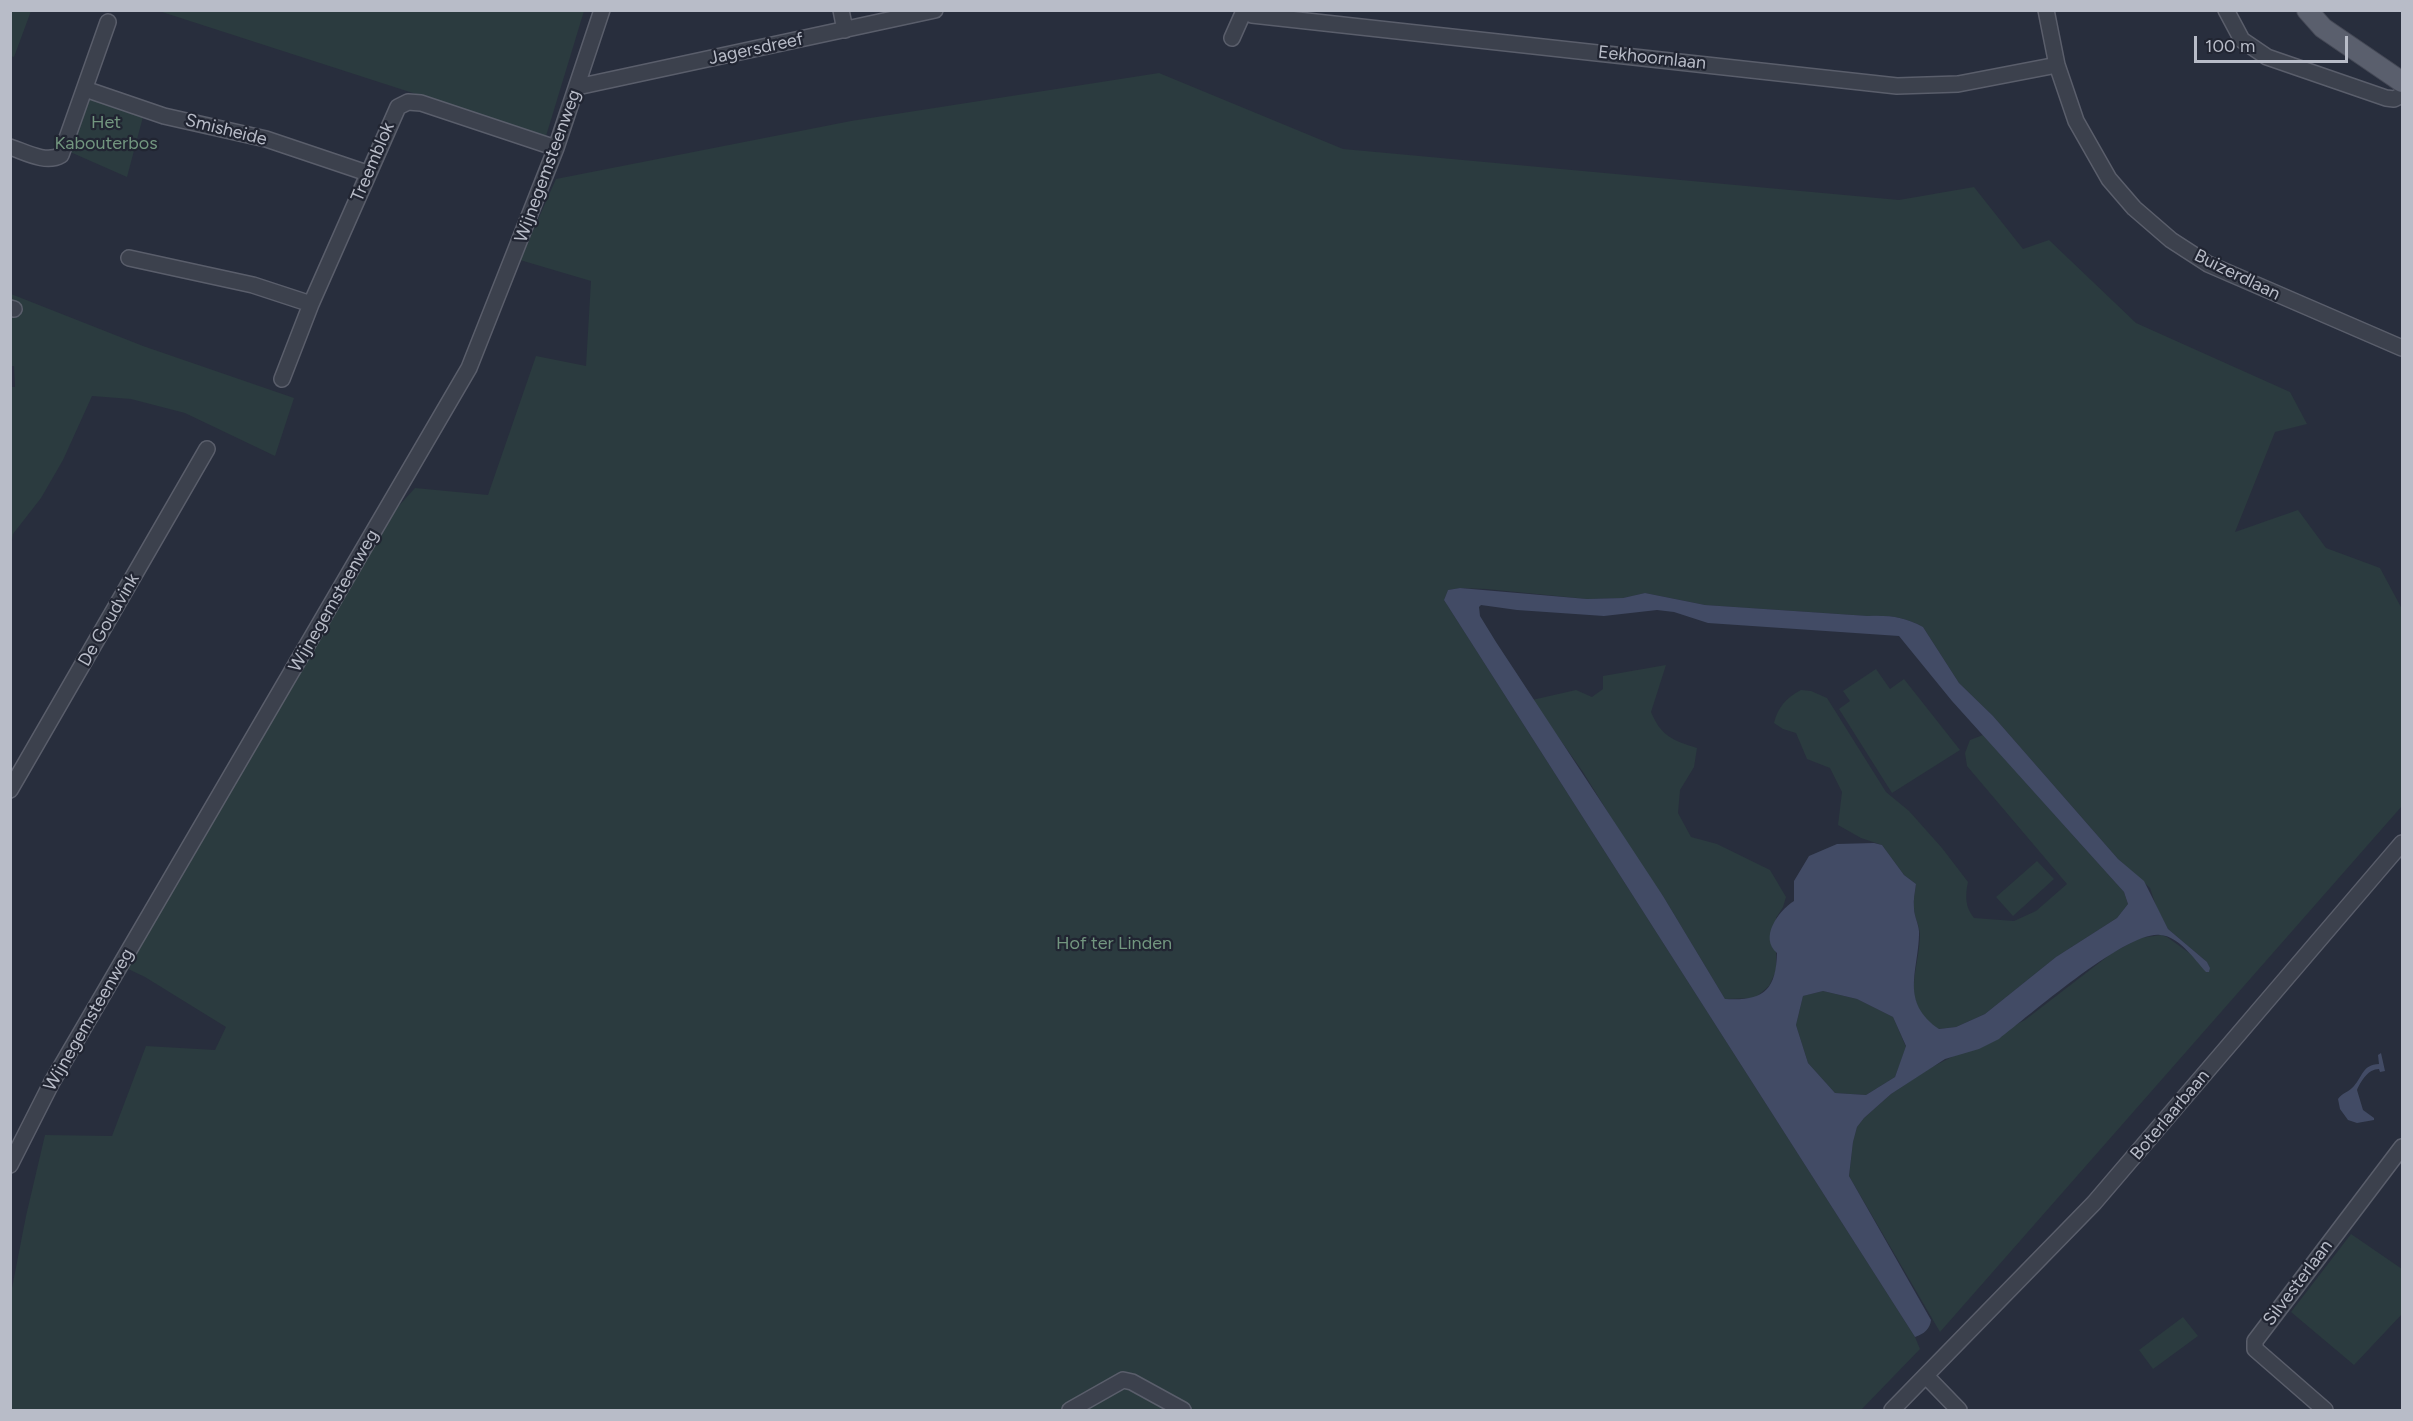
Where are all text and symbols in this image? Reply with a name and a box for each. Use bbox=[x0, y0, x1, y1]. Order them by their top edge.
scale bar bbox=[2197, 24, 2352, 62]
street label: Jagersdreef bbox=[707, 28, 805, 70]
text: 100 m bbox=[2205, 35, 2255, 57]
street label: Eekhoornlaan bbox=[1597, 42, 1707, 74]
street label: Wijnegemsteenweg bbox=[510, 87, 586, 245]
street label: Smisheide bbox=[183, 109, 269, 151]
park label: Het Kabouterbos bbox=[54, 112, 158, 154]
street label: Treemblok bbox=[347, 119, 399, 205]
street label: Buizerdlaan bbox=[2191, 245, 2283, 305]
street label: Wijnegemsteenweg bbox=[284, 526, 384, 676]
street label: De Goudvink bbox=[74, 570, 144, 670]
park label: Hof ter Linden bbox=[1056, 933, 1172, 955]
street label: Wijnegemsteenweg bbox=[39, 945, 139, 1095]
street label: Boterlaarbaan bbox=[2126, 1065, 2214, 1165]
street label: Silvesterlaan bbox=[2259, 1236, 2337, 1330]

